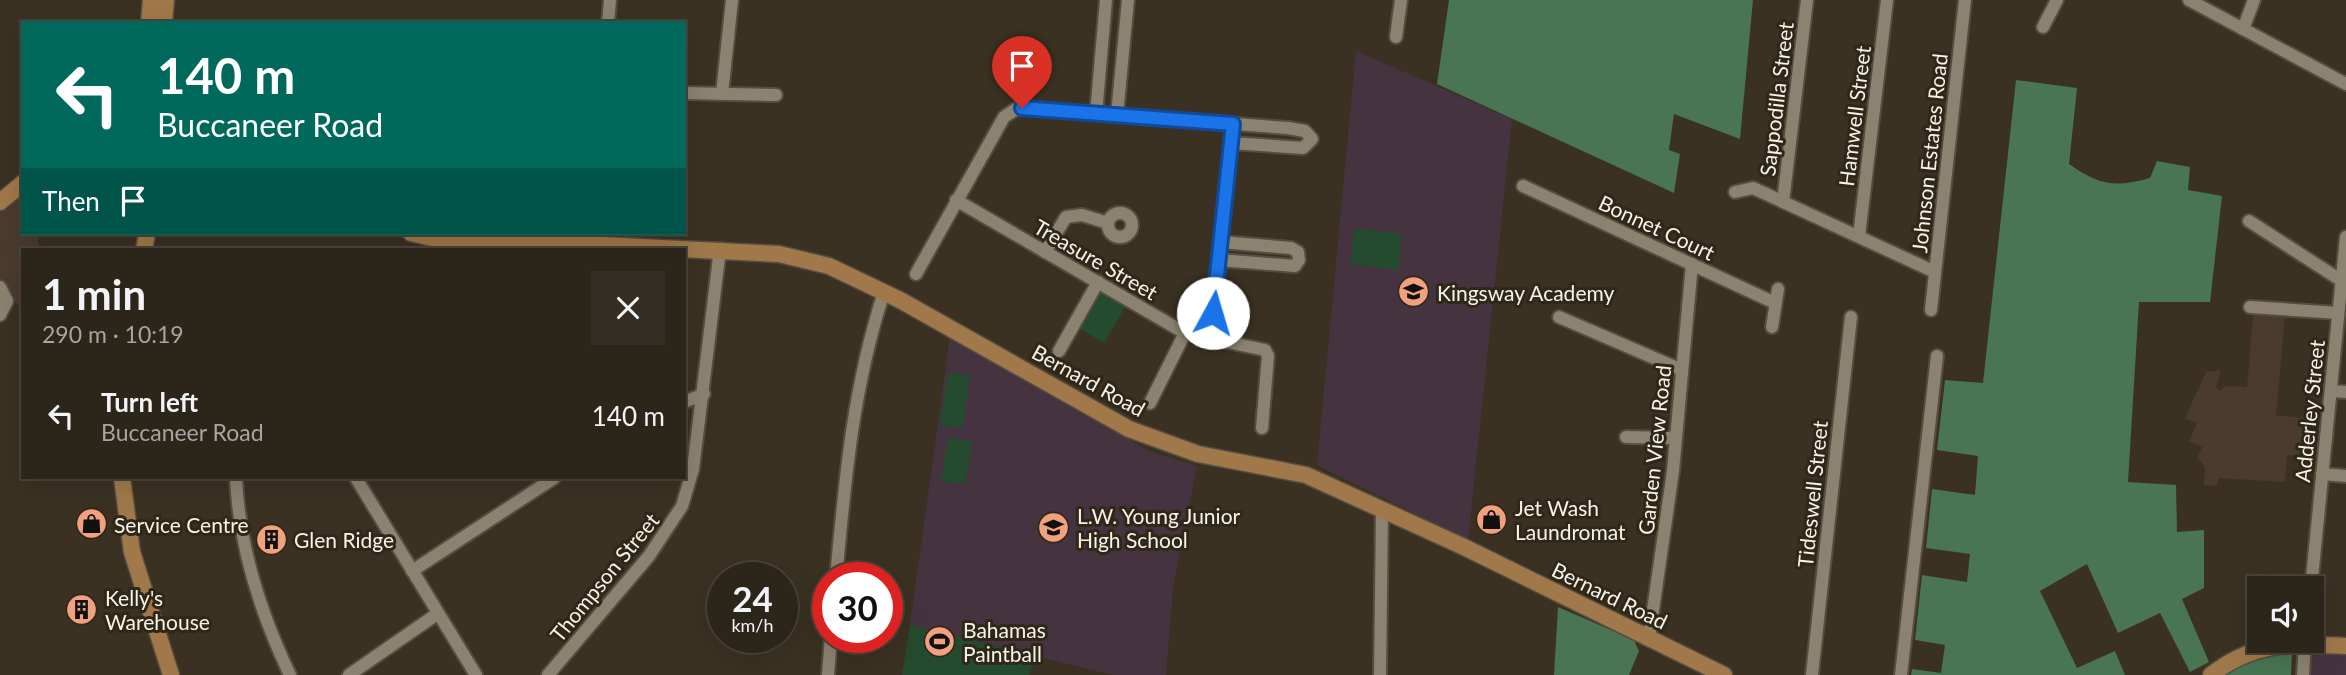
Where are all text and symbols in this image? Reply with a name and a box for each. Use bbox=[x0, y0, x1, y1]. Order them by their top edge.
street label: Sappodilla Street bbox=[1754, 20, 1798, 177]
pin bbox=[992, 36, 1052, 108]
street label: Hamwell Street bbox=[1833, 44, 1875, 188]
text: 140 m bbox=[157, 46, 295, 104]
icon: arrive bbox=[1003, 47, 1041, 85]
icon: left bbox=[42, 49, 133, 140]
street label: Johnson Estates Road bbox=[1906, 52, 1952, 254]
text: Buccaneer Road bbox=[157, 105, 383, 144]
icon: arrive bbox=[114, 182, 152, 220]
text: Then bbox=[42, 185, 100, 217]
street label: Bonnet Court bbox=[1595, 189, 1719, 265]
street label: Treasure Street bbox=[1030, 214, 1163, 305]
text: 1 min bbox=[42, 269, 146, 319]
button: close bbox=[591, 271, 665, 345]
school or university icon: Kingsway Academy bbox=[1397, 275, 1431, 309]
position arrow bbox=[1176, 276, 1250, 350]
place label: Kingsway Academy bbox=[1437, 280, 1614, 305]
text: 290 m · 10:19 bbox=[42, 320, 184, 348]
street label: Adderley Street bbox=[2289, 338, 2329, 483]
street label: Bernard Road bbox=[1028, 339, 1150, 421]
street label: Garden View Road bbox=[1633, 364, 1675, 536]
text: Turn left bbox=[101, 386, 198, 418]
icon: left bbox=[42, 397, 80, 435]
text: 140 m bbox=[592, 400, 665, 432]
text: Buccaneer Road bbox=[101, 418, 264, 446]
street label: Tideswell Street bbox=[1792, 419, 1832, 569]
place label: Jet Wash Laundromat bbox=[1515, 495, 1626, 544]
shop icon: Jet Wash Laundromat bbox=[1475, 502, 1509, 536]
place label: L.W. Young Junior High School bbox=[1077, 503, 1241, 552]
shop icon: Service Centre bbox=[74, 507, 108, 541]
street label: Thompson Street bbox=[544, 507, 664, 646]
school or university icon: L.W. Young Junior High School bbox=[1037, 510, 1071, 544]
place label: Service Centre bbox=[114, 512, 249, 537]
building icon: Glen Ridge bbox=[254, 522, 288, 556]
place label: Glen Ridge bbox=[294, 527, 394, 552]
street label: Bernard Road bbox=[1548, 556, 1672, 634]
speed limit sign: 30 bbox=[812, 562, 903, 653]
map controls bbox=[2247, 576, 2324, 653]
button: sound bbox=[2247, 576, 2324, 653]
text: 24 bbox=[732, 577, 773, 619]
place label: Kelly's Warehouse bbox=[105, 585, 210, 634]
building icon: Kelly's Warehouse bbox=[65, 592, 99, 626]
text: km/h bbox=[731, 614, 774, 636]
place label: Bahamas Paintball bbox=[963, 617, 1046, 666]
sports icon: Bahamas Paintball bbox=[923, 624, 957, 658]

